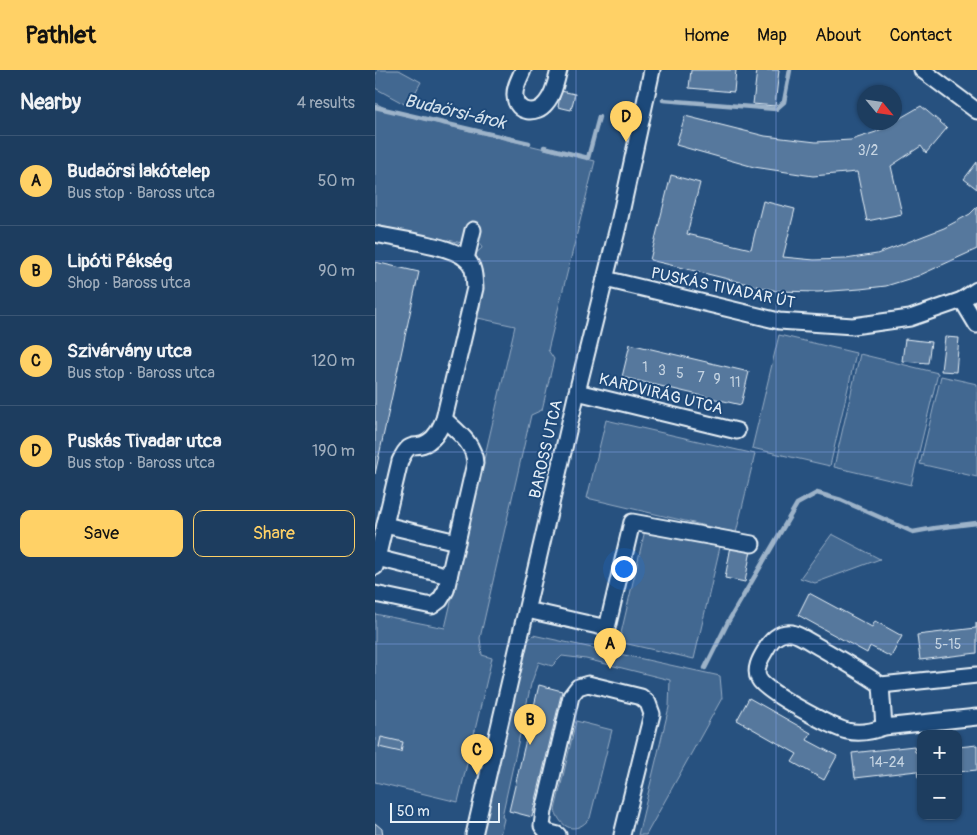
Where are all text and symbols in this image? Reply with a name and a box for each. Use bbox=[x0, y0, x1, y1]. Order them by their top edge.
text: Pathlet bbox=[25, 21, 96, 50]
text: Home bbox=[684, 24, 729, 47]
text: Map bbox=[757, 24, 787, 47]
text: About bbox=[815, 24, 861, 47]
text: Contact bbox=[889, 24, 952, 47]
north arrow bbox=[857, 85, 902, 130]
text: Nearby bbox=[20, 89, 81, 116]
water label: Budaörsi-árok bbox=[402, 89, 509, 135]
text: 4 results bbox=[297, 93, 355, 113]
pin: D bbox=[610, 101, 642, 142]
house number: 3/2 bbox=[858, 142, 879, 159]
text: Budaörsi lakótelep bbox=[67, 159, 210, 183]
text: A bbox=[31, 171, 41, 191]
text: 50 m bbox=[318, 171, 355, 191]
text: Bus stop · Baross utca bbox=[67, 183, 215, 203]
text: Lipóti Pékség bbox=[67, 249, 172, 273]
text: B bbox=[31, 261, 41, 281]
text: 90 m bbox=[318, 261, 355, 281]
street label: PUSKÁS TIVADAR ÚT bbox=[649, 263, 797, 313]
text: Shop · Baross utca bbox=[67, 273, 191, 293]
text: Szivárvány utca bbox=[67, 339, 192, 363]
text: C bbox=[31, 351, 41, 371]
text: 120 m bbox=[311, 351, 355, 371]
house number: 1 bbox=[642, 359, 648, 376]
house number: 3 bbox=[658, 362, 666, 379]
text: Bus stop · Baross utca bbox=[67, 363, 215, 383]
house number: 5 bbox=[676, 365, 684, 382]
street label: KARDVIRÁG UTCA bbox=[597, 369, 725, 419]
house number: 7 bbox=[697, 369, 705, 386]
house number: 9 bbox=[713, 371, 721, 388]
house number: 11 bbox=[730, 374, 740, 391]
street label: BAROSS UTCA bbox=[525, 398, 567, 500]
text: Puskás Tivadar utca bbox=[67, 429, 222, 453]
text: D bbox=[31, 441, 41, 461]
text: 190 m bbox=[312, 441, 355, 461]
text: Bus stop · Baross utca bbox=[67, 453, 215, 473]
button: Save bbox=[20, 510, 183, 557]
button: Share bbox=[193, 510, 355, 557]
your location bbox=[611, 556, 637, 582]
pin: A bbox=[594, 628, 626, 669]
house number: 5-15 bbox=[935, 636, 961, 653]
pin: B bbox=[514, 704, 546, 745]
map controls bbox=[917, 730, 962, 820]
button: + bbox=[917, 730, 962, 775]
pin: C bbox=[461, 734, 493, 775]
house number: 14-24 bbox=[869, 754, 905, 771]
button: − bbox=[917, 775, 962, 820]
scale bar bbox=[390, 800, 500, 823]
text: 50 m bbox=[397, 803, 430, 820]

